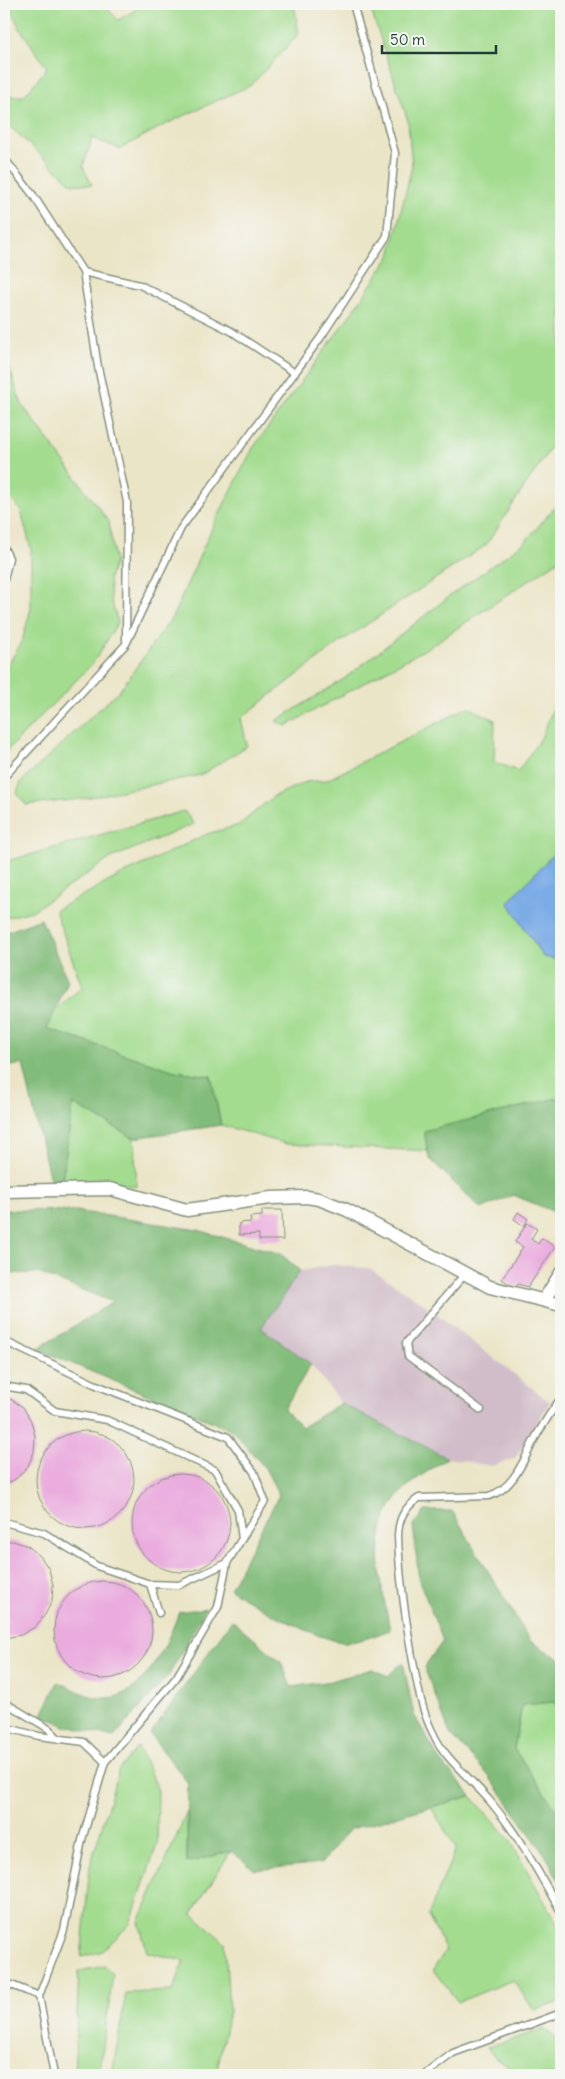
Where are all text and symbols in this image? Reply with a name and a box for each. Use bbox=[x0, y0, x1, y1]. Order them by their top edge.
scale bar bbox=[382, 22, 496, 54]
text: 50 m bbox=[390, 30, 425, 49]

